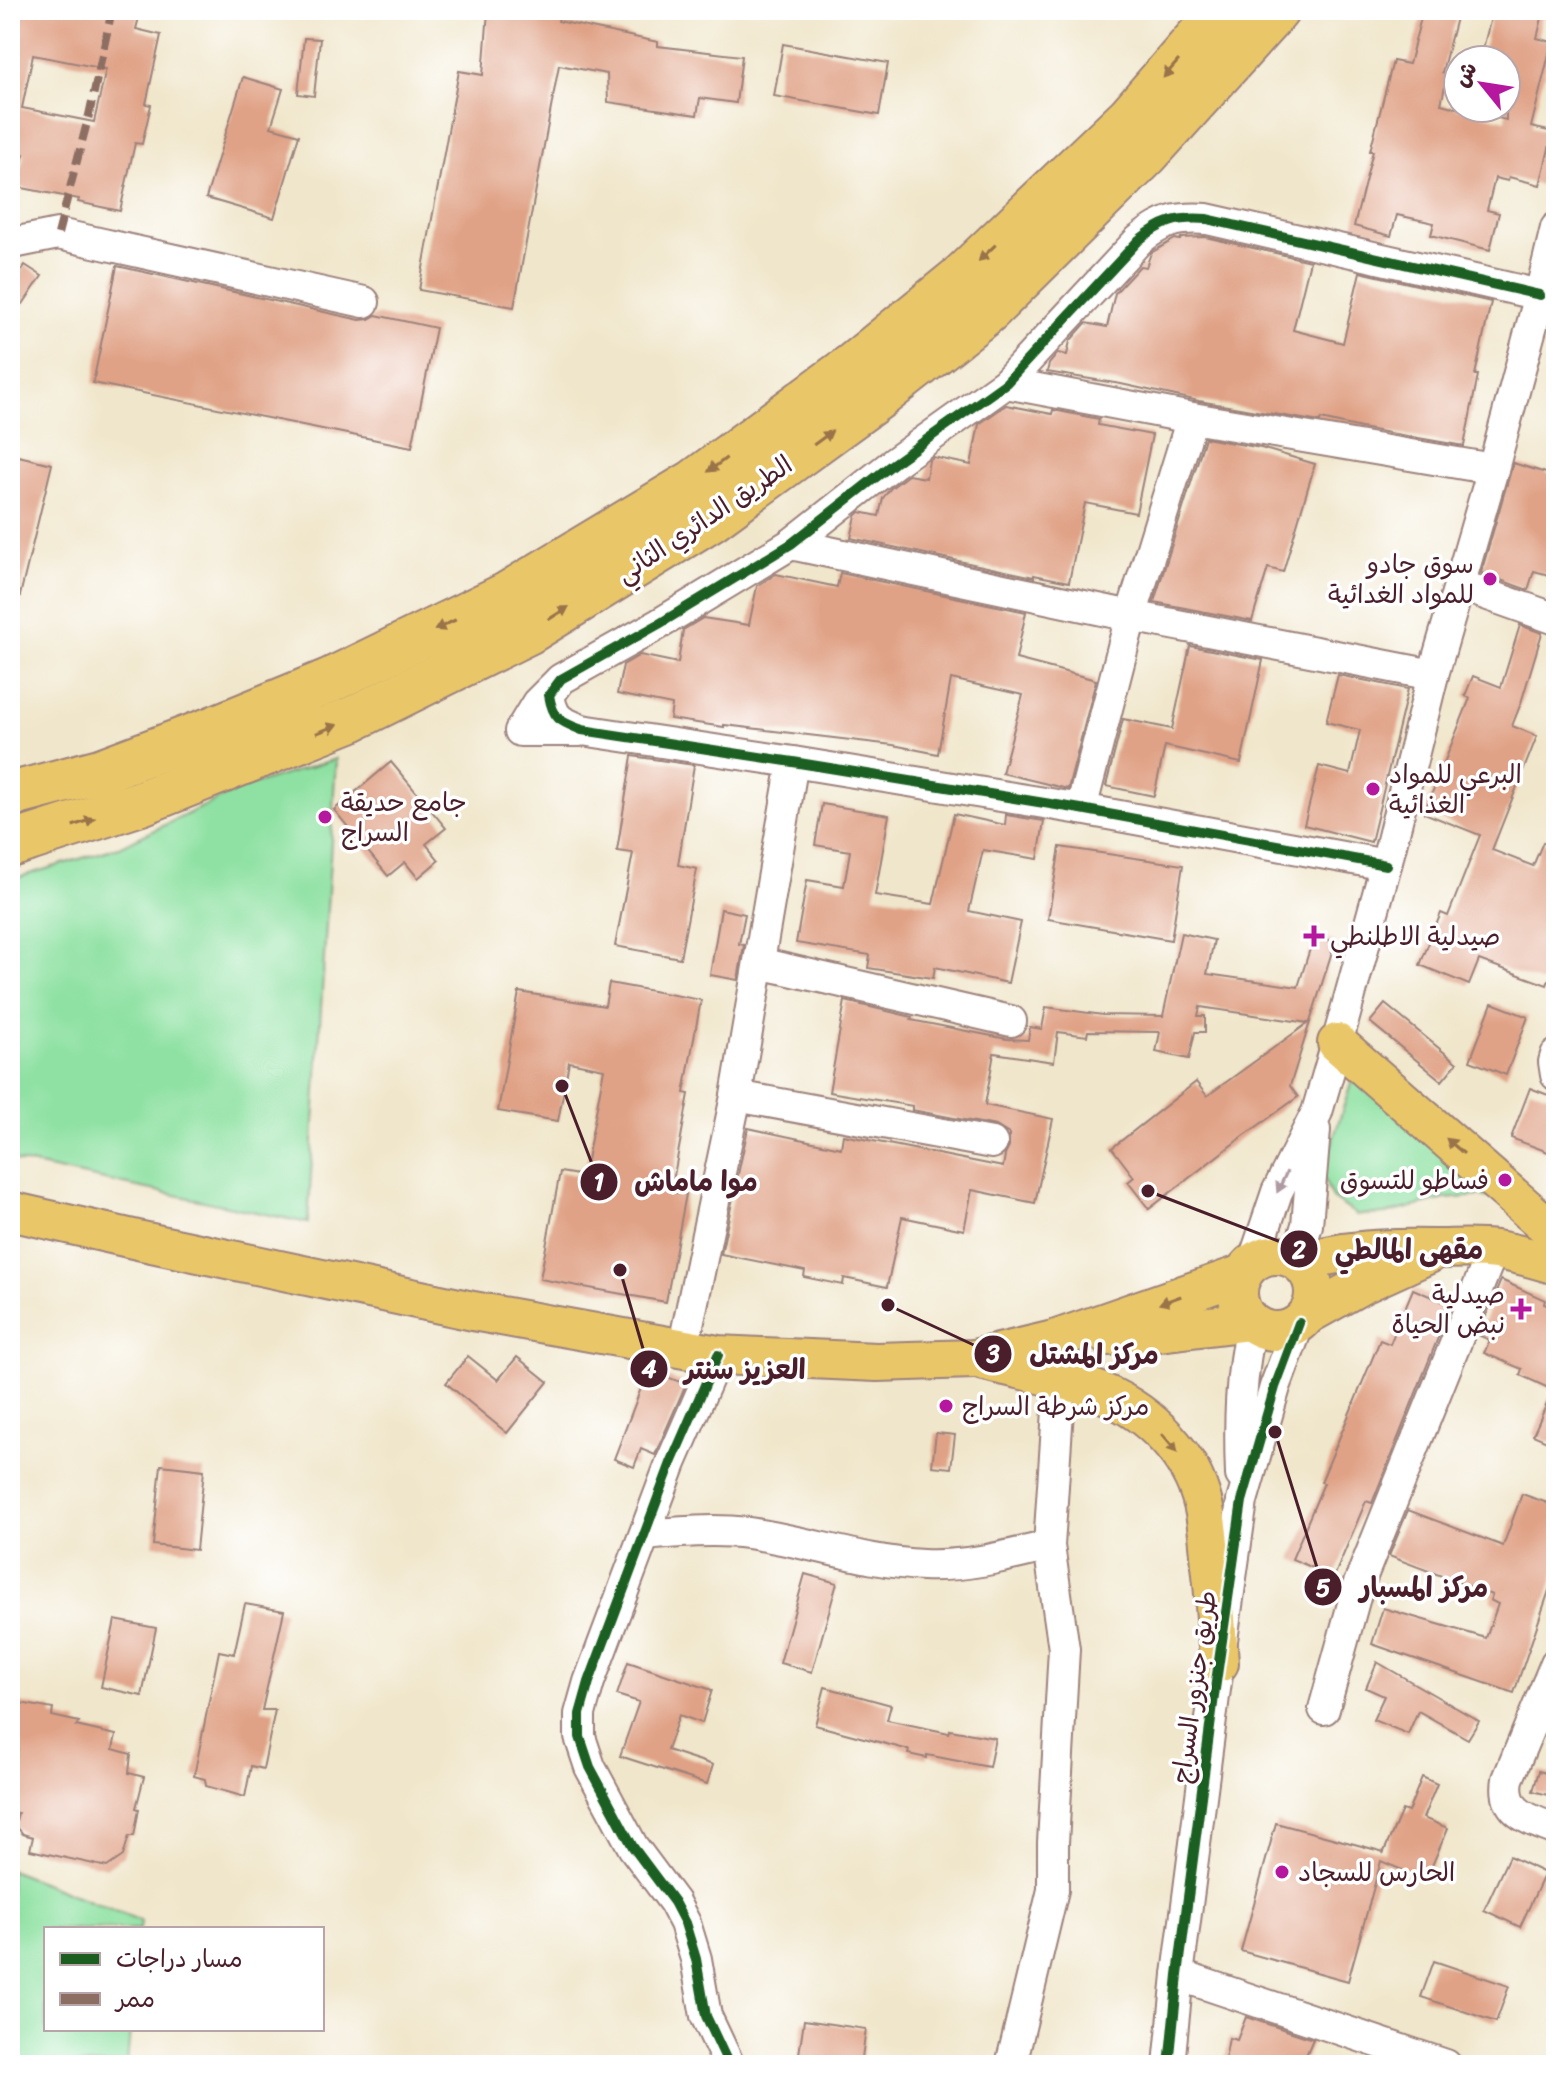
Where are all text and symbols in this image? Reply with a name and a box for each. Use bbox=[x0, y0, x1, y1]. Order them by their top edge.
north arrow bbox=[1442, 44, 1522, 124]
text: ش bbox=[1442, 54, 1488, 94]
one-way arrow bbox=[1162, 59, 1180, 78]
one-way arrow bbox=[978, 243, 997, 261]
one-way arrow bbox=[812, 431, 833, 446]
street label: الطريق الدائري الثاني bbox=[606, 442, 802, 596]
one-way arrow bbox=[707, 457, 727, 473]
place label: سوق جادو للمواد الغدائية bbox=[1328, 541, 1474, 617]
marker: سوق جادو للمواد الغدائية bbox=[1481, 570, 1499, 588]
one-way arrow bbox=[549, 605, 570, 620]
one-way arrow bbox=[433, 618, 456, 632]
one-way arrow bbox=[315, 722, 339, 735]
place label: البرعي للمواد الغذائية bbox=[1389, 751, 1522, 827]
place label: جامع حديقة السراج bbox=[341, 779, 467, 855]
marker: البرعي للمواد الغذائية bbox=[1364, 780, 1382, 798]
marker: جامع حديقة السراج bbox=[316, 808, 334, 826]
one-way arrow bbox=[73, 815, 97, 827]
place label: صيدلية الاطلنطي bbox=[1330, 913, 1500, 959]
marker: صيدلية الاطلنطي bbox=[1305, 927, 1323, 945]
one-way arrow bbox=[1446, 1138, 1466, 1155]
callout: موا ماماش bbox=[579, 1156, 774, 1208]
text: موا ماماش bbox=[634, 1157, 758, 1206]
place label: فساطو للتسوق bbox=[1340, 1157, 1489, 1203]
text: 1 bbox=[594, 1161, 604, 1203]
one-way arrow bbox=[1275, 1170, 1289, 1193]
marker: فساطو للتسوق bbox=[1496, 1171, 1514, 1189]
callout: مقهى المالطي bbox=[1279, 1223, 1499, 1275]
text: مقهى المالطي bbox=[1335, 1225, 1483, 1275]
text: 2 bbox=[1291, 1229, 1306, 1271]
place label: صيدلية نبض الحياة bbox=[1392, 1271, 1505, 1347]
one-way arrow bbox=[1157, 1295, 1181, 1307]
marker: صيدلية نبض الحياة bbox=[1512, 1300, 1530, 1318]
callout: مركز المشتل bbox=[973, 1328, 1175, 1380]
text: مركز المشتل bbox=[1029, 1330, 1159, 1379]
text: 3 bbox=[985, 1333, 1000, 1375]
callout: العزيز سنتر bbox=[629, 1343, 822, 1395]
text: العزيز سنتر bbox=[681, 1345, 806, 1394]
text: 4 bbox=[642, 1348, 657, 1390]
place label: مركز شرطة السراج bbox=[962, 1383, 1149, 1429]
marker: مركز شرطة السراج bbox=[937, 1397, 955, 1415]
one-way arrow bbox=[1161, 1433, 1178, 1453]
callout: مركز المسبار bbox=[1303, 1561, 1504, 1613]
text: مركز المسبار bbox=[1357, 1563, 1488, 1612]
text: 5 bbox=[1316, 1567, 1331, 1609]
street label: طريق جنزور السراج bbox=[1158, 1587, 1230, 1787]
place label: الحارس للسجاد bbox=[1298, 1849, 1456, 1895]
marker: الحارس للسجاد bbox=[1273, 1863, 1291, 1881]
legend bbox=[44, 1927, 324, 2031]
text: مسار دراجات bbox=[116, 1938, 243, 1980]
text: ممر bbox=[114, 1978, 155, 2020]

